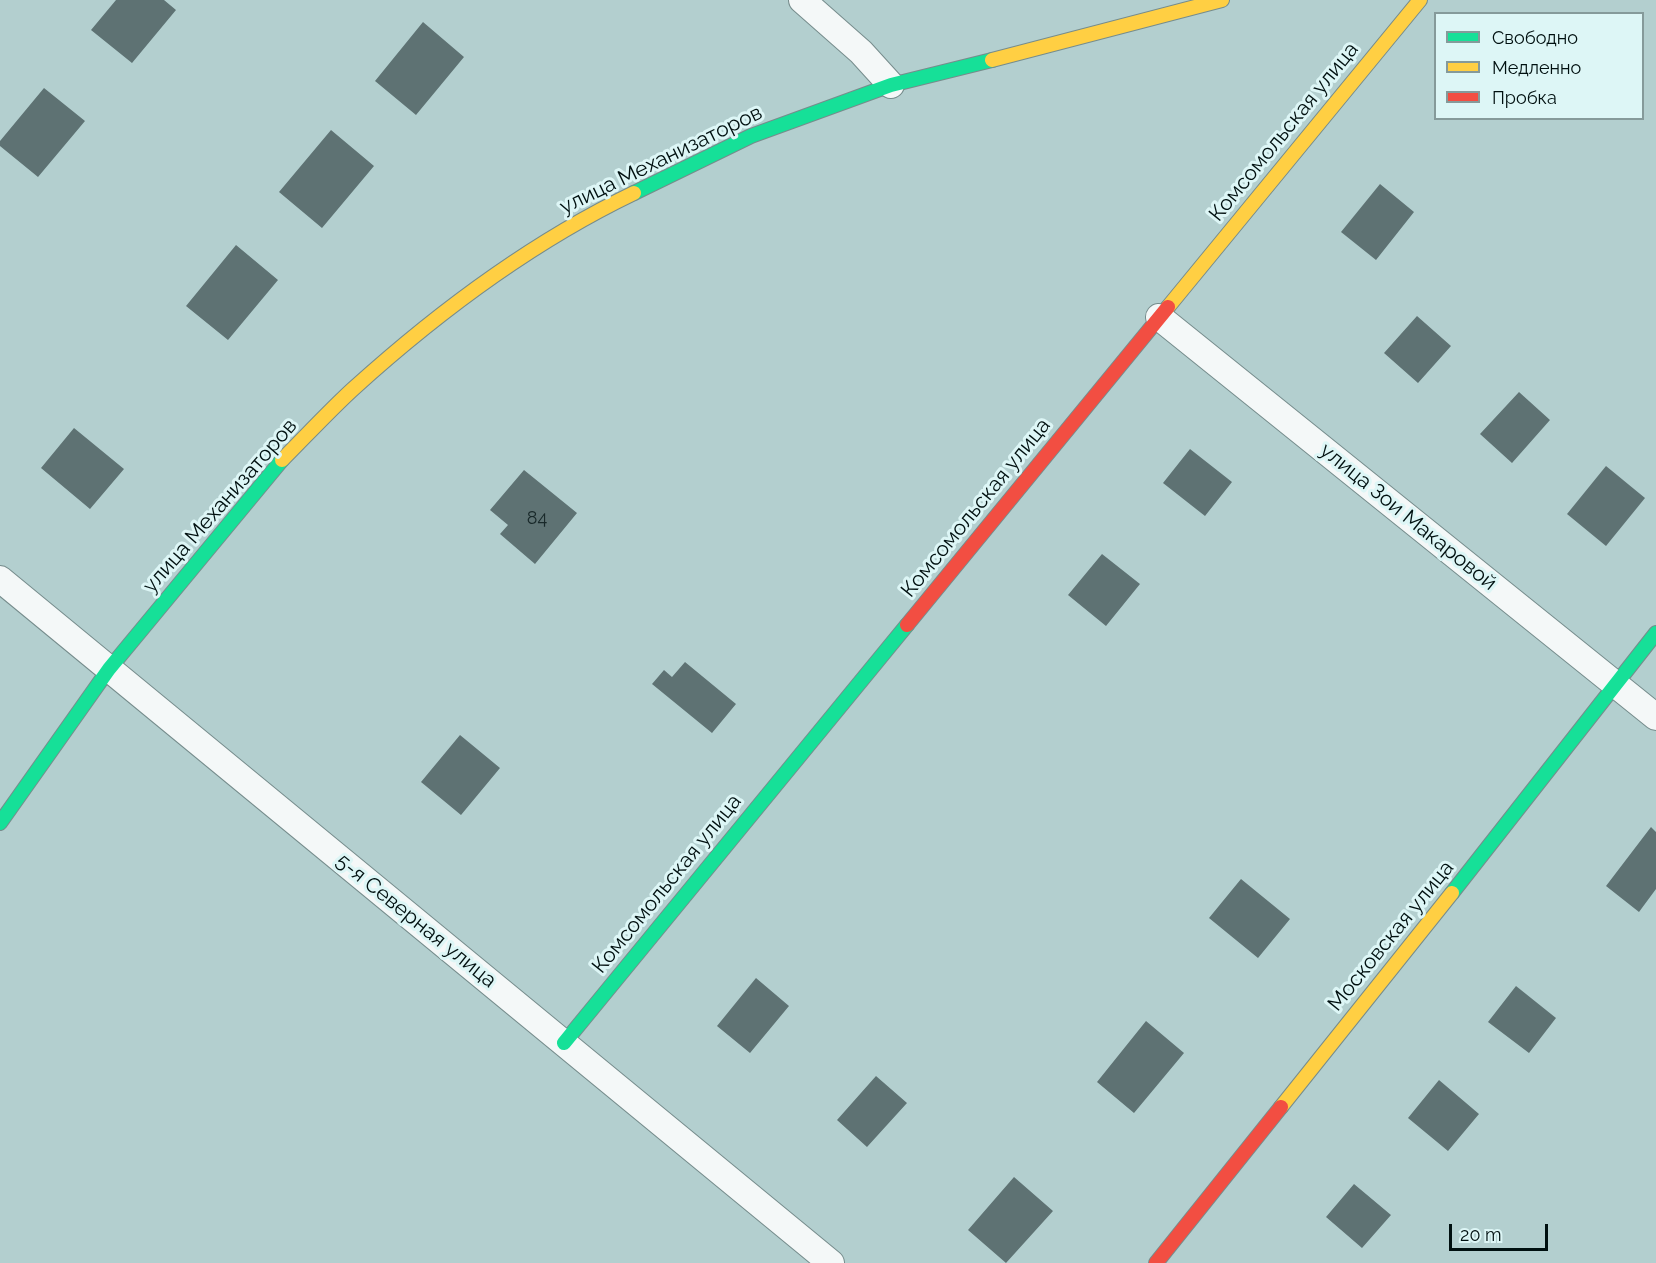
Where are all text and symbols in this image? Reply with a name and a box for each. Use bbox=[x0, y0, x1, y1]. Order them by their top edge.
legend bbox=[1434, 12, 1644, 120]
text: Свободно bbox=[1492, 27, 1578, 48]
street label: Комсомольская улица bbox=[1204, 38, 1364, 226]
text: Медленно bbox=[1492, 57, 1581, 78]
text: Пробка bbox=[1492, 87, 1557, 108]
street label: улица Механизаторов bbox=[556, 100, 766, 220]
street label: улица Механизаторов bbox=[138, 414, 302, 598]
street label: Комсомольская улица bbox=[896, 414, 1056, 602]
street label: улица Зои Макаровой bbox=[1314, 438, 1502, 596]
house number: 84 bbox=[527, 508, 547, 530]
street label: Комсомольская улица bbox=[587, 790, 747, 978]
street label: 5-я Северная улица bbox=[331, 849, 501, 993]
street label: Московская улица bbox=[1323, 856, 1459, 1016]
scale bar bbox=[1452, 1212, 1551, 1250]
text: 20 m bbox=[1460, 1224, 1502, 1245]

